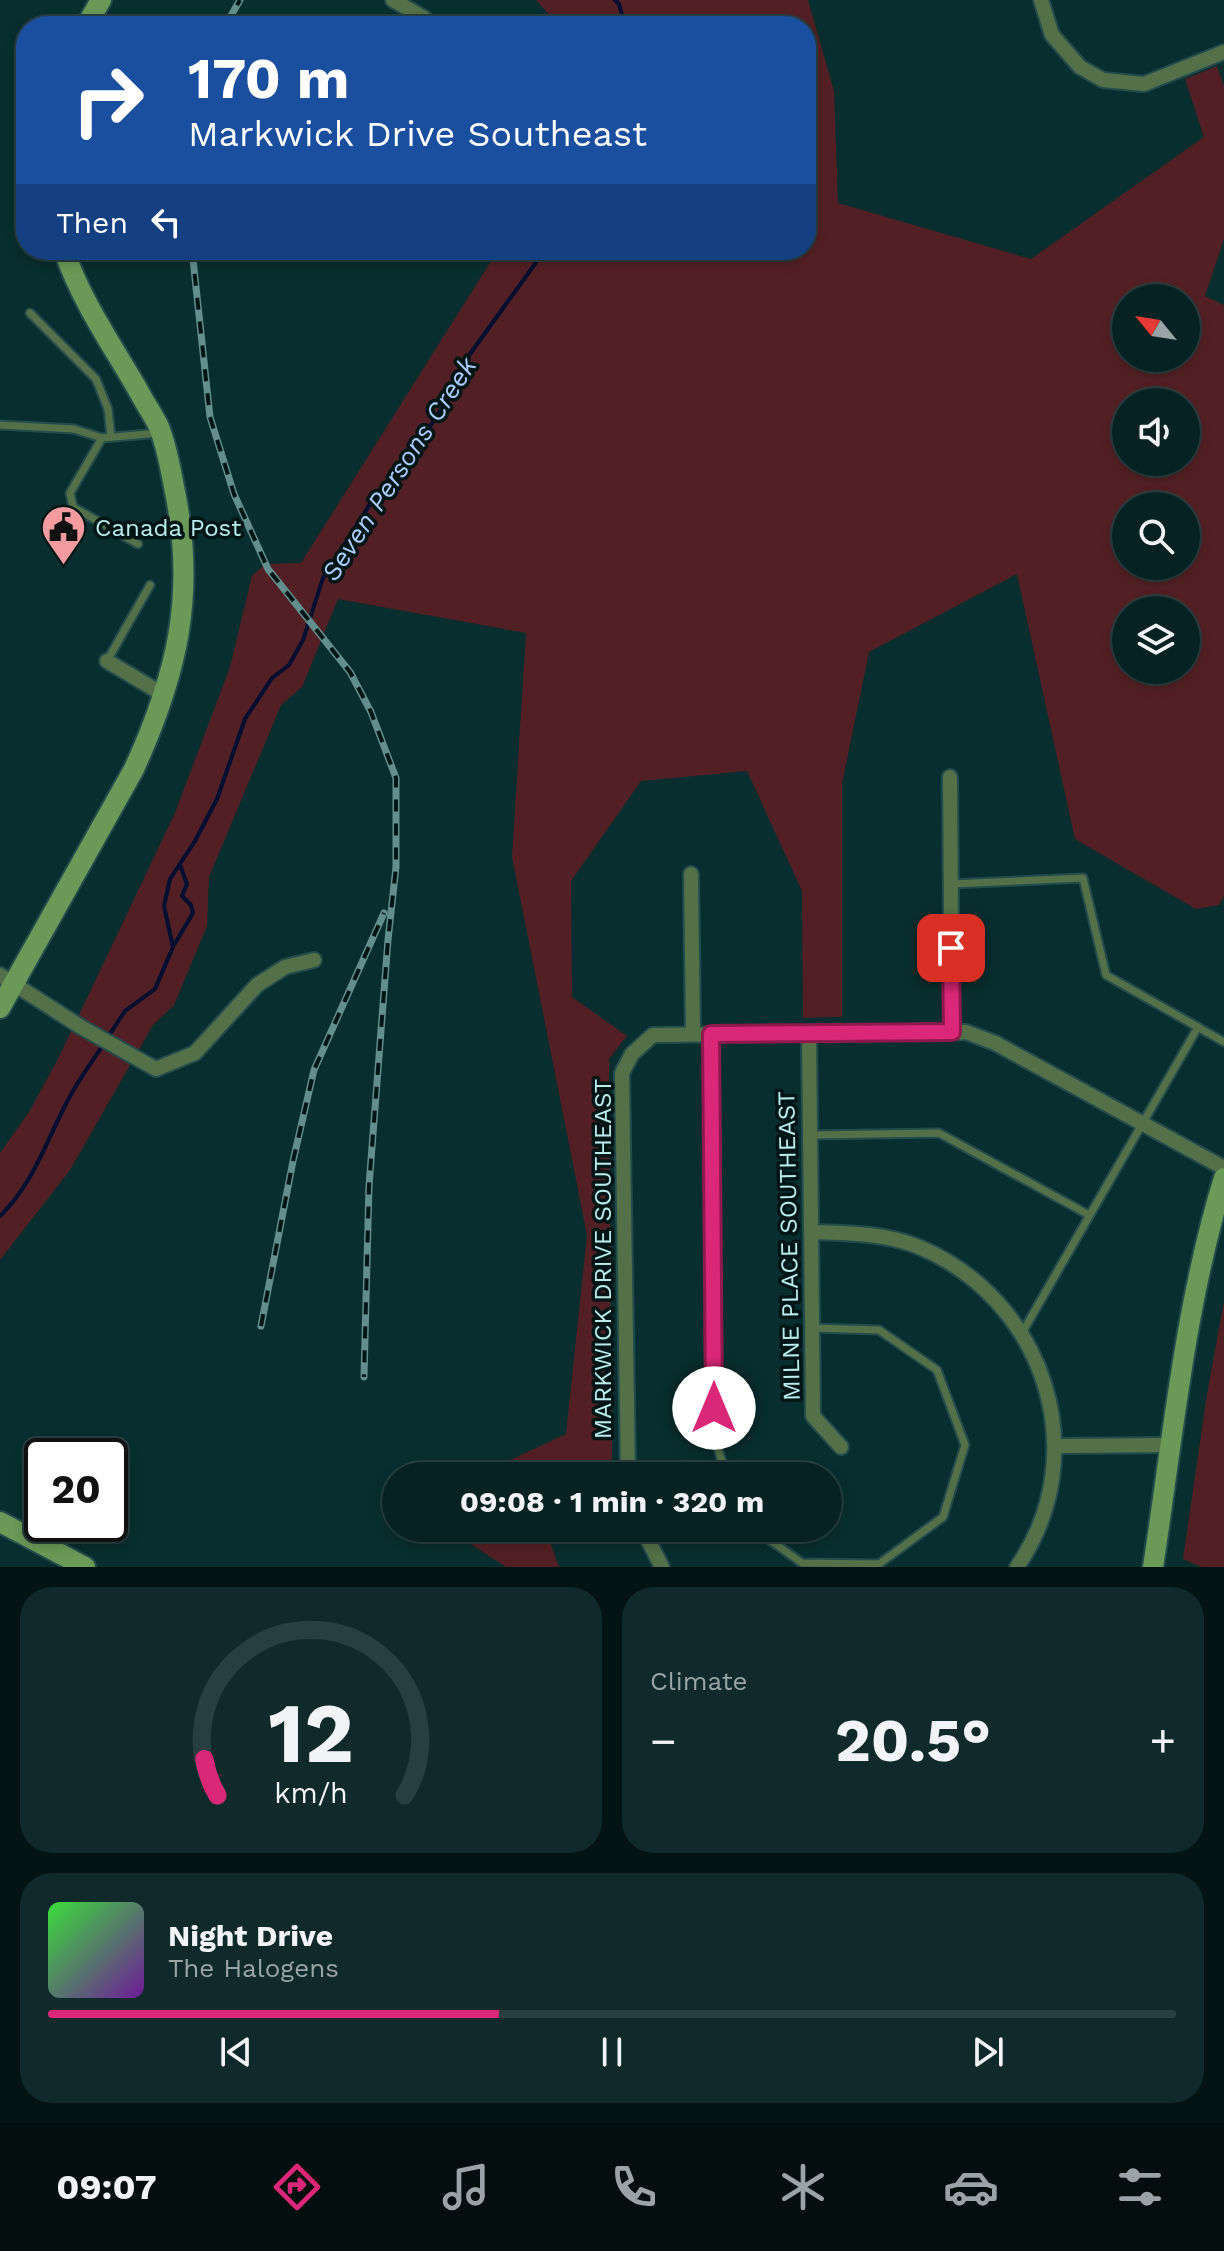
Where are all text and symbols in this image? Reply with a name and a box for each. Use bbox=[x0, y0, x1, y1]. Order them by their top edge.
text: 170 m bbox=[188, 46, 350, 112]
icon: right bbox=[56, 48, 160, 152]
text: Markwick Drive Southeast bbox=[188, 113, 647, 155]
icon: left bbox=[144, 200, 188, 244]
text: Then bbox=[56, 205, 128, 240]
north arrow bbox=[1112, 284, 1200, 372]
map controls bbox=[1112, 284, 1200, 684]
water label: Seven Persons Creek bbox=[315, 351, 483, 587]
button: sound bbox=[1112, 388, 1200, 476]
button: search bbox=[1112, 492, 1200, 580]
public building icon: Canada Post bbox=[40, 504, 88, 567]
place label: Canada Post bbox=[95, 514, 241, 542]
button: layers bbox=[1112, 596, 1200, 684]
pin bbox=[917, 914, 985, 982]
icon: arrive bbox=[929, 926, 973, 970]
street label: MARKWICK DRIVE SOUTHEAST bbox=[589, 1079, 617, 1439]
street label: MILNE PLACE SOUTHEAST bbox=[772, 1091, 806, 1401]
position arrow bbox=[672, 1366, 756, 1450]
speed limit sign: 20 bbox=[24, 1438, 128, 1542]
text: 09:08 · 1 min · 320 m bbox=[460, 1484, 764, 1519]
text: Climate bbox=[650, 1666, 748, 1696]
text: 12 bbox=[268, 1685, 354, 1782]
text: 20.5° bbox=[835, 1705, 991, 1776]
text: − bbox=[650, 1715, 677, 1767]
text: + bbox=[1149, 1715, 1176, 1767]
text: km/h bbox=[274, 1776, 348, 1810]
text: Night Drive bbox=[168, 1918, 333, 1953]
text: The Halogens bbox=[168, 1953, 339, 1983]
icon: previous bbox=[214, 2030, 258, 2074]
icon: pause bbox=[590, 2030, 634, 2074]
icon: next bbox=[966, 2030, 1010, 2074]
icon: directions bbox=[269, 2159, 325, 2215]
icon: music bbox=[438, 2159, 494, 2215]
icon: phone bbox=[606, 2159, 662, 2215]
icon: climate bbox=[775, 2159, 831, 2215]
icon: car bbox=[943, 2159, 999, 2215]
icon: filters bbox=[1112, 2159, 1168, 2215]
text: 09:07 bbox=[56, 2166, 157, 2208]

